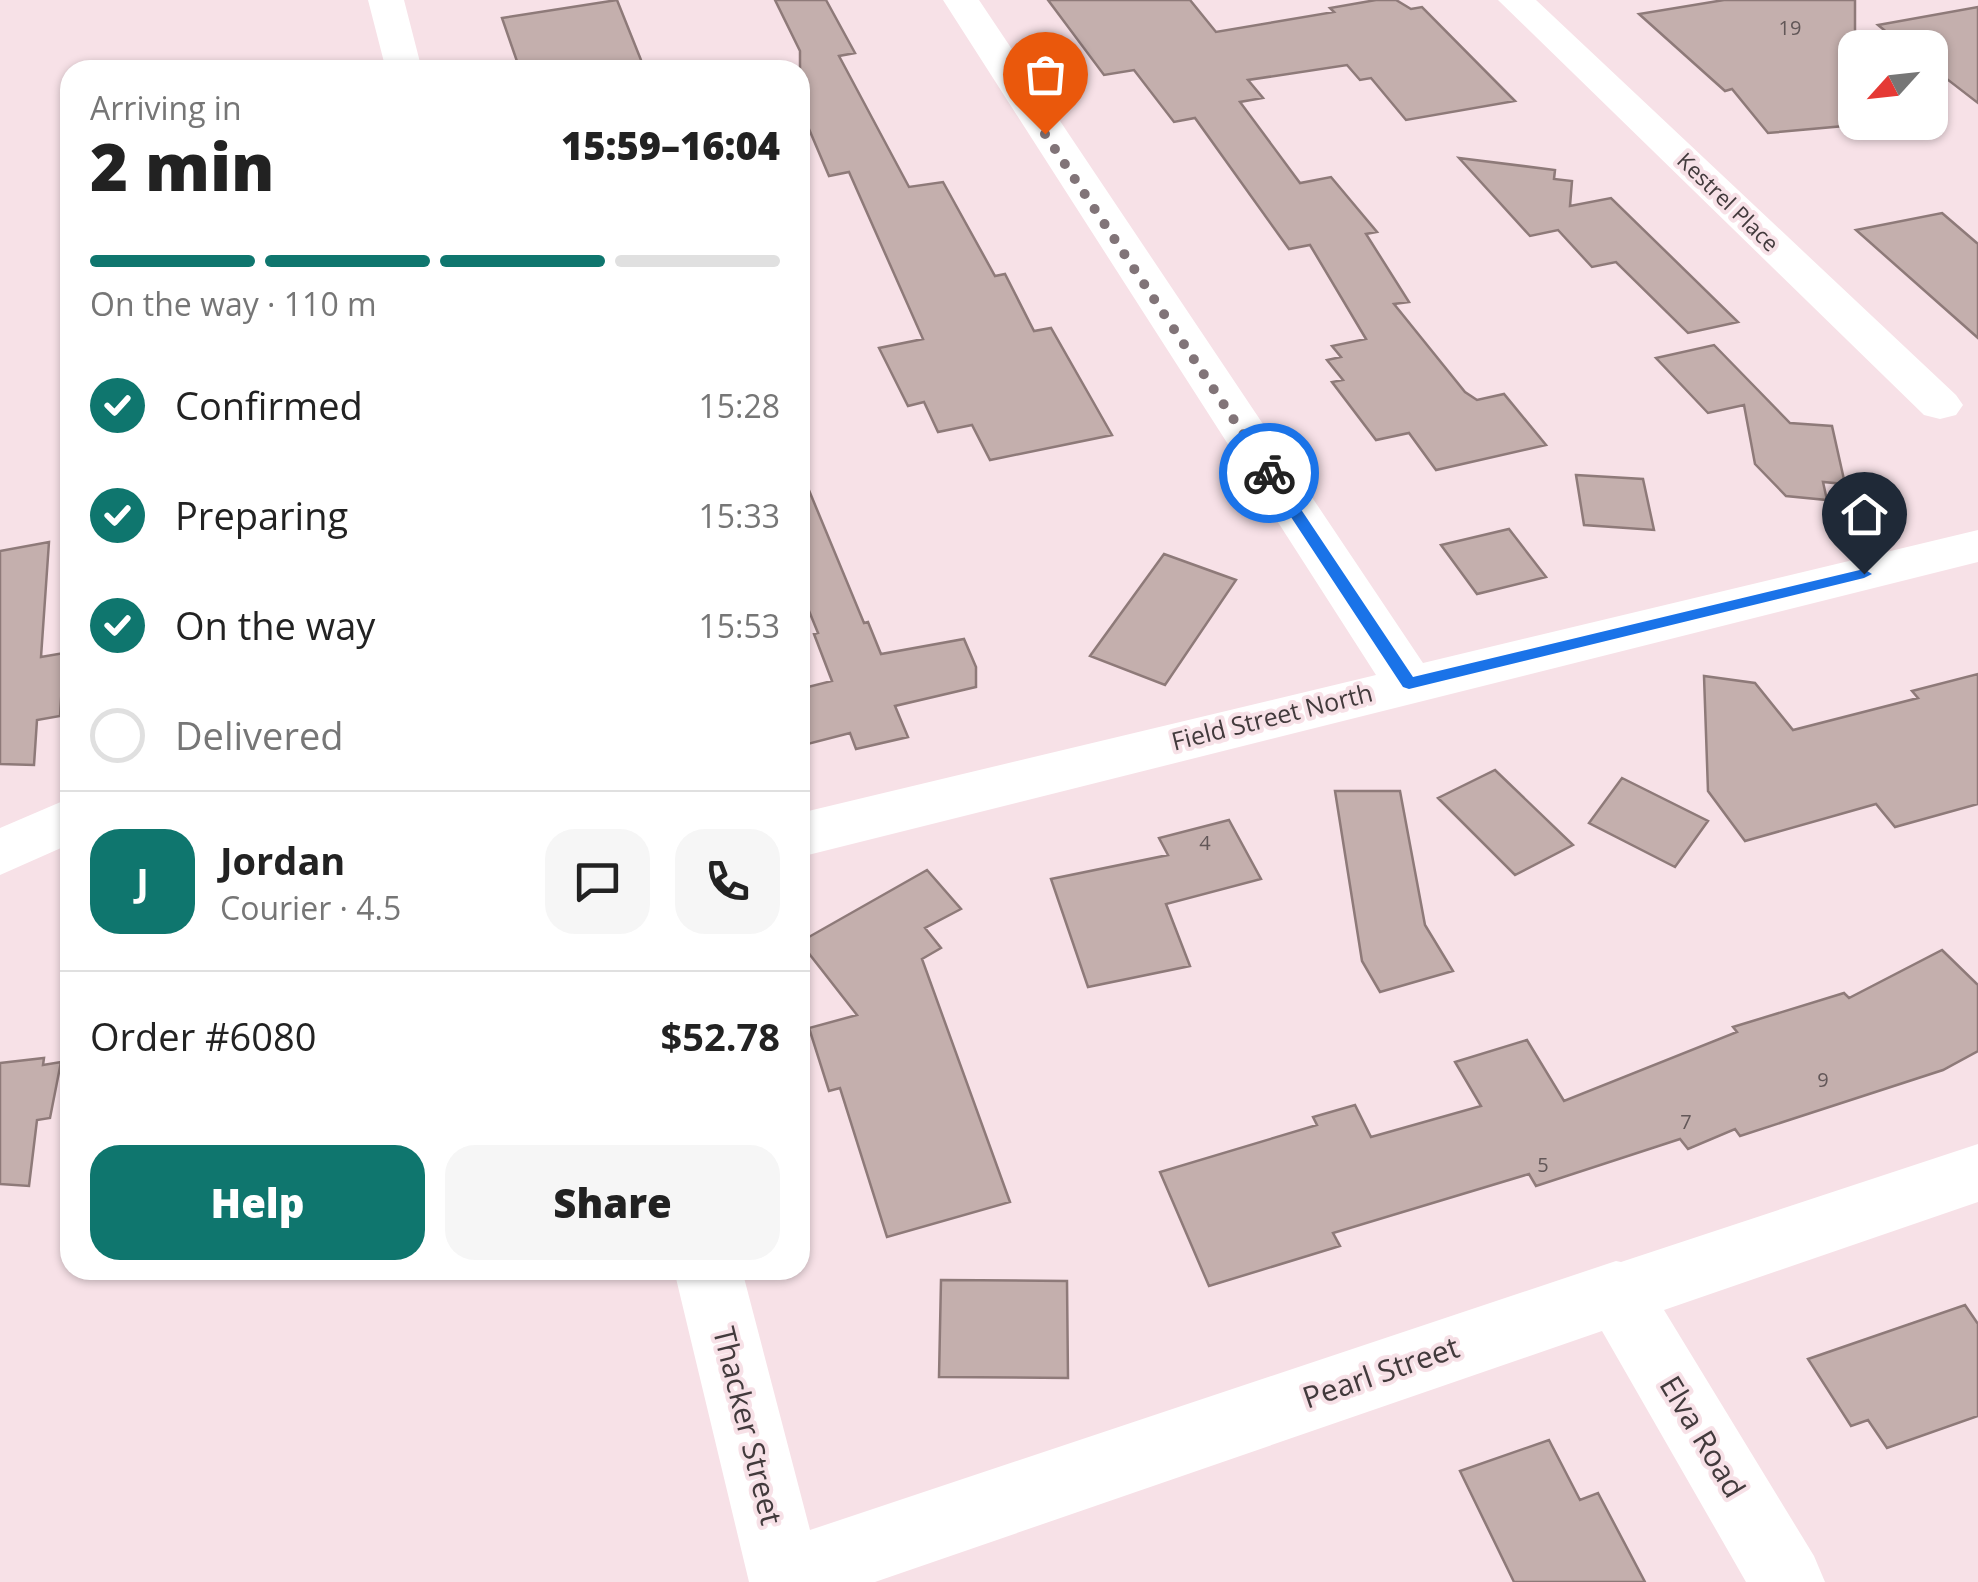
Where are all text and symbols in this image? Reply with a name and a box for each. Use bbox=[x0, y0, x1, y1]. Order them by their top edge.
house number: 19 bbox=[1779, 14, 1801, 41]
north arrow bbox=[1838, 30, 1948, 140]
map controls bbox=[1838, 30, 1948, 140]
pin bbox=[1003, 32, 1088, 135]
icon: bag bbox=[1018, 47, 1073, 102]
text: Arriving in bbox=[90, 86, 242, 129]
text: 15:59–16:04 bbox=[561, 119, 780, 171]
text: 2 min bbox=[90, 122, 275, 210]
street label: Kestrel Place bbox=[1671, 145, 1786, 257]
text: On the way · 110 m bbox=[90, 282, 377, 325]
icon: check bbox=[90, 378, 145, 433]
text: Confirmed bbox=[175, 379, 363, 431]
text: 15:28 bbox=[698, 384, 780, 427]
courier bbox=[1219, 423, 1319, 523]
icon: bike bbox=[1242, 446, 1297, 501]
pin bbox=[1822, 472, 1907, 575]
icon: home bbox=[1837, 487, 1892, 542]
icon: check bbox=[90, 488, 145, 543]
text: Preparing bbox=[175, 489, 348, 541]
text: 15:33 bbox=[698, 494, 780, 537]
icon: check bbox=[90, 598, 145, 653]
text: On the way bbox=[175, 599, 375, 651]
text: 15:53 bbox=[698, 604, 780, 647]
street label: Field Street North bbox=[1168, 675, 1376, 757]
text: Delivered bbox=[175, 709, 344, 761]
button: chat bbox=[545, 829, 650, 934]
button: phone bbox=[675, 829, 780, 934]
house number: 4 bbox=[1199, 829, 1211, 856]
text: Jordan bbox=[220, 834, 345, 886]
text: J bbox=[136, 855, 149, 907]
text: Courier · 4.5 bbox=[220, 886, 401, 929]
text: Order #6080 bbox=[90, 1010, 317, 1062]
text: $52.78 bbox=[661, 1010, 780, 1062]
house number: 9 bbox=[1817, 1066, 1829, 1093]
house number: 7 bbox=[1680, 1108, 1692, 1135]
button: Help bbox=[90, 1145, 425, 1260]
button: Share bbox=[445, 1145, 780, 1260]
house number: 5 bbox=[1537, 1151, 1549, 1178]
street label: Thacker Street bbox=[704, 1322, 793, 1529]
street label: Pearl Street bbox=[1297, 1326, 1464, 1417]
street label: Elva Road bbox=[1651, 1368, 1756, 1505]

